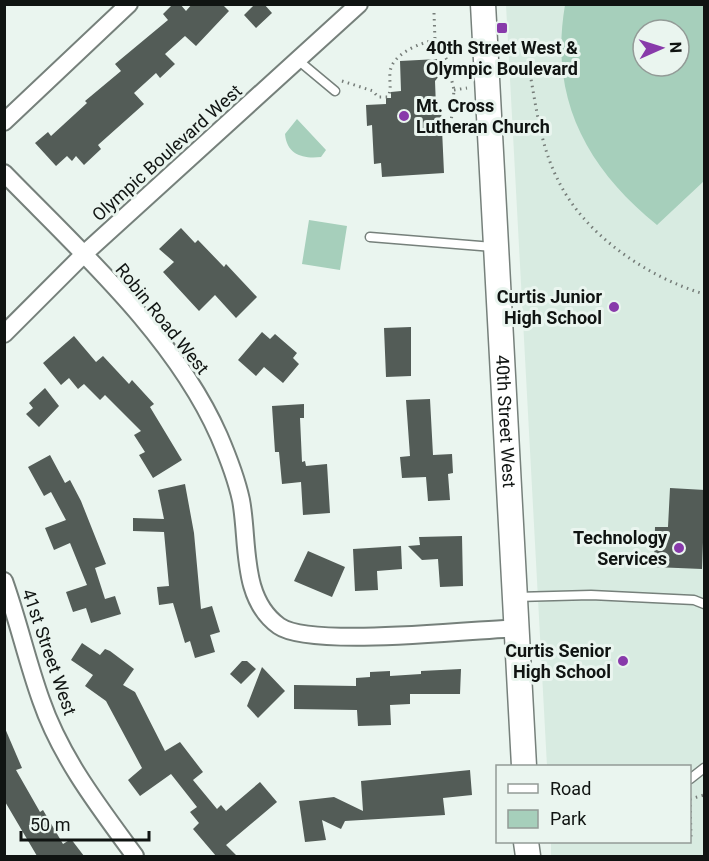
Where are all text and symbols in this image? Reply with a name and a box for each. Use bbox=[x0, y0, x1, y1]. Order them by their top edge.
north arrow bbox=[631, 18, 691, 78]
marker: 40th Street West & Olympic Boulevard bbox=[495, 21, 509, 35]
place label: 40th Street West & Olympic Boulevard bbox=[426, 37, 578, 79]
text: N bbox=[666, 41, 685, 53]
street label: Olympic Boulevard West bbox=[88, 80, 246, 225]
place label: Mt. Cross Lutheran Church bbox=[416, 95, 550, 137]
marker: Mt. Cross Lutheran Church bbox=[397, 109, 411, 123]
street label: Robin Road West bbox=[111, 259, 214, 378]
place label: Curtis Junior High School bbox=[497, 286, 602, 328]
marker: Curtis Junior High School bbox=[607, 300, 621, 314]
street label: 40th Street West bbox=[492, 354, 520, 488]
place label: Technology Services bbox=[573, 527, 668, 569]
marker: Technology Services bbox=[672, 541, 686, 555]
street label: 41st Street West bbox=[18, 586, 81, 718]
place label: Curtis Senior High School bbox=[505, 640, 611, 682]
marker: Curtis Senior High School bbox=[616, 654, 630, 668]
legend bbox=[496, 765, 691, 843]
text: Road bbox=[550, 778, 591, 799]
scale bar bbox=[21, 804, 148, 842]
text: Park bbox=[550, 808, 587, 829]
text: 50 m bbox=[30, 814, 70, 835]

